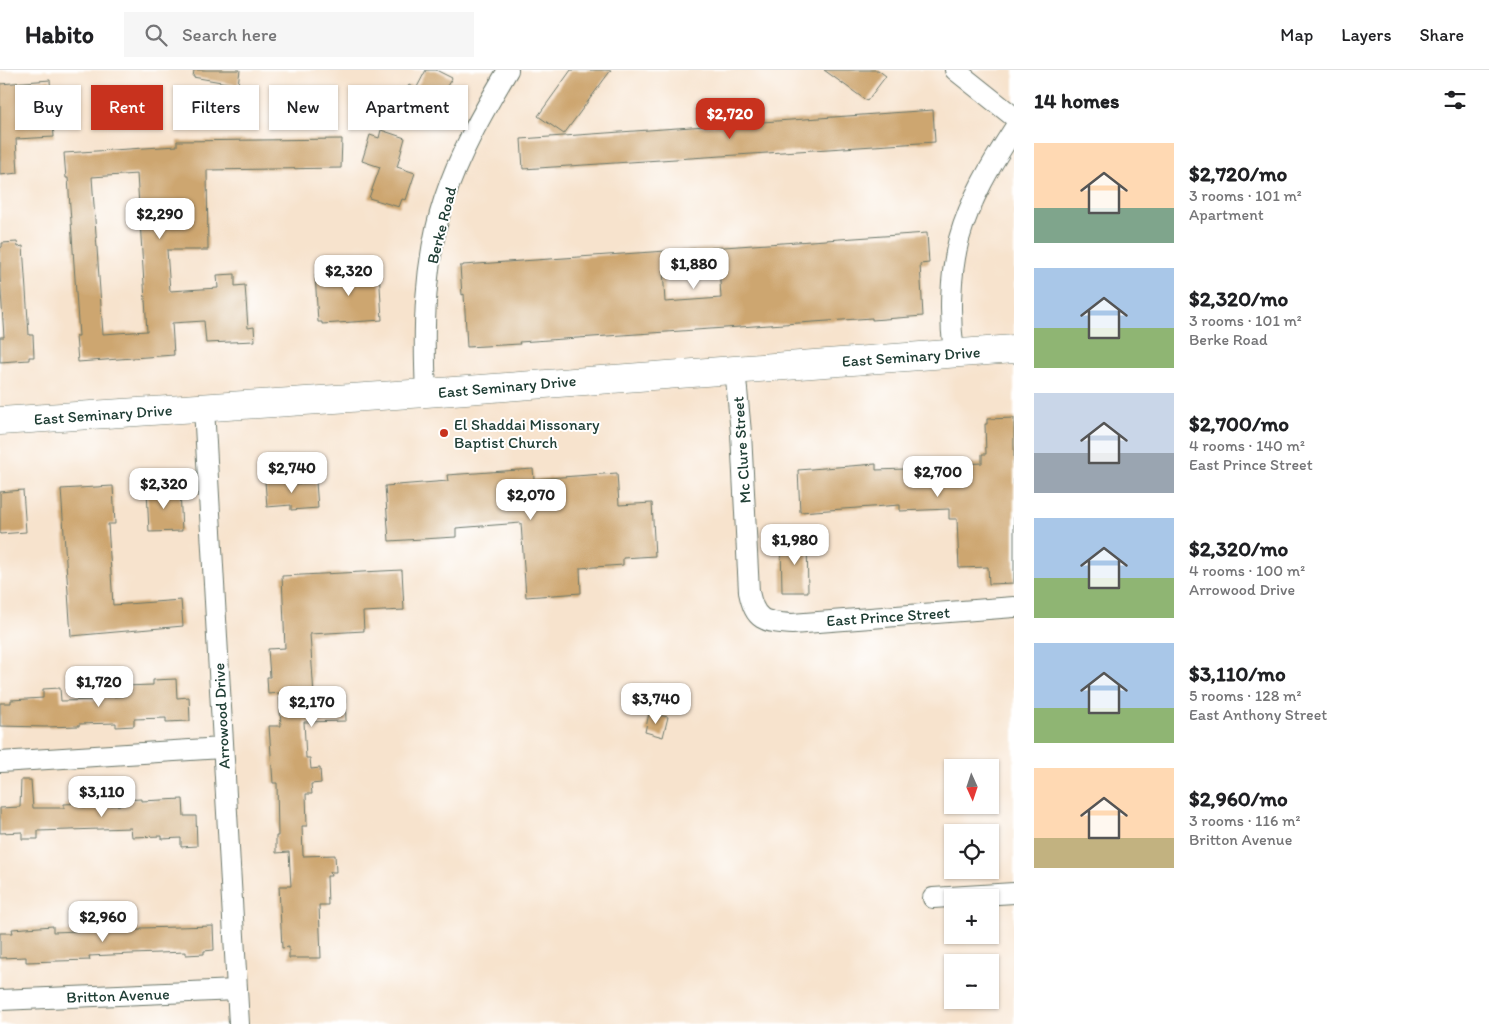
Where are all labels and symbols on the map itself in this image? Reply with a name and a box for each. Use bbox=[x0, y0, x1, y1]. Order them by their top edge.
pin: $2,720 bbox=[689, 98, 771, 140]
street label: Berke Road bbox=[423, 184, 460, 266]
pin: $2,290 bbox=[119, 198, 201, 240]
pin: $1,880 bbox=[653, 248, 735, 290]
pin: $2,320 bbox=[308, 254, 390, 297]
street label: East Seminary Drive bbox=[841, 342, 981, 371]
street label: East Seminary Drive bbox=[437, 371, 577, 402]
street label: Mc Clure Street bbox=[728, 396, 755, 504]
street label: East Seminary Drive bbox=[33, 400, 173, 429]
place label: El Shaddai Missonary Baptist Church bbox=[454, 415, 600, 452]
marker: El Shaddai Missonary Baptist Church bbox=[438, 427, 450, 439]
pin: $2,740 bbox=[251, 452, 333, 494]
pin: $2,700 bbox=[897, 456, 979, 498]
pin: $2,320 bbox=[123, 468, 205, 510]
pin: $2,070 bbox=[490, 478, 572, 521]
pin: $1,980 bbox=[754, 524, 836, 566]
street label: East Prince Street bbox=[826, 603, 950, 630]
street label: Arrowood Drive bbox=[209, 662, 234, 769]
pin: $1,720 bbox=[58, 666, 140, 708]
pin: $3,740 bbox=[615, 682, 697, 725]
pin: $2,170 bbox=[271, 686, 353, 728]
north arrow bbox=[944, 759, 999, 814]
pin: $3,110 bbox=[61, 776, 143, 818]
pin: $2,960 bbox=[62, 900, 144, 943]
street label: Britton Avenue bbox=[66, 984, 170, 1007]

